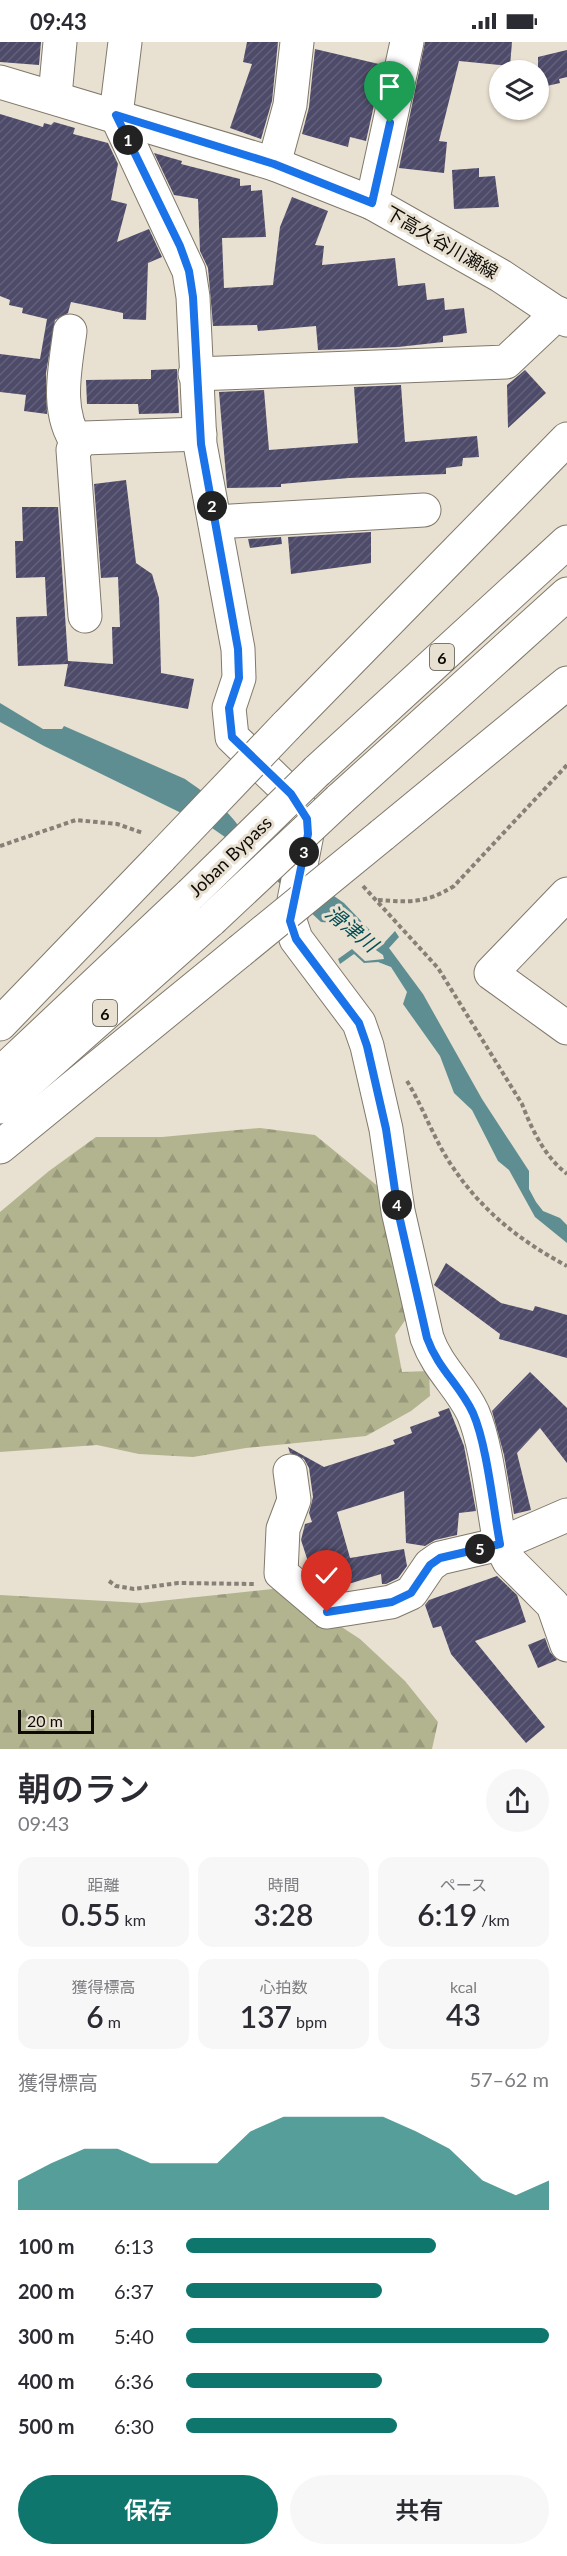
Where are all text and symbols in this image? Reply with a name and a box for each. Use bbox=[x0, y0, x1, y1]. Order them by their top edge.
text: 09:43 bbox=[30, 8, 87, 35]
map controls bbox=[489, 60, 549, 120]
button: layers bbox=[489, 60, 549, 120]
pin bbox=[364, 61, 415, 123]
icon: arrive bbox=[373, 70, 406, 103]
pin: 1 bbox=[113, 125, 143, 155]
text: 1 bbox=[123, 130, 133, 149]
street label: 下高久谷川瀬線 bbox=[382, 201, 502, 283]
pin: 2 bbox=[197, 491, 227, 521]
text: 2 bbox=[207, 496, 217, 515]
road number: 6 bbox=[430, 644, 454, 670]
street label: Joban Bypass bbox=[184, 811, 276, 901]
pin: 3 bbox=[289, 837, 319, 867]
text: 3 bbox=[299, 842, 309, 861]
water label: 滑津川 bbox=[321, 900, 384, 957]
road number: 6 bbox=[93, 1000, 117, 1026]
pin: 4 bbox=[382, 1190, 412, 1220]
text: 4 bbox=[392, 1195, 402, 1214]
pin: 5 bbox=[465, 1534, 495, 1564]
text: 5 bbox=[475, 1539, 485, 1558]
pin bbox=[301, 1550, 352, 1612]
icon: check bbox=[310, 1559, 343, 1592]
scale bar bbox=[18, 1707, 94, 1734]
text: 20 m bbox=[27, 1711, 63, 1730]
text: 朝のラン bbox=[18, 1768, 150, 1808]
button: share bbox=[486, 1769, 549, 1832]
text: 09:43 bbox=[18, 1811, 69, 1835]
text: 距離 bbox=[87, 1875, 120, 1894]
text: 時間 bbox=[267, 1875, 300, 1894]
text: ペース bbox=[440, 1875, 487, 1894]
text: 0.55 bbox=[61, 1896, 120, 1932]
text: 3:28 bbox=[254, 1896, 313, 1932]
text: 6:19 bbox=[417, 1896, 477, 1932]
text: km bbox=[120, 1910, 146, 1929]
text: /km bbox=[477, 1910, 510, 1929]
text: 獲得標高 bbox=[71, 1977, 136, 1996]
text: 心拍数 bbox=[259, 1977, 308, 1996]
text: kcal bbox=[450, 1977, 477, 1996]
text: 43 bbox=[446, 1996, 481, 2032]
text: 6 bbox=[86, 1998, 104, 2034]
text: 137 bbox=[240, 1998, 292, 2034]
text: m bbox=[104, 2012, 121, 2031]
text: bpm bbox=[292, 2012, 327, 2031]
text: 57–62 m bbox=[469, 2067, 549, 2091]
text: 獲得標高 bbox=[18, 2070, 98, 2094]
text: 100 m bbox=[18, 2234, 74, 2258]
text: 6:13 bbox=[114, 2234, 154, 2258]
text: 200 m bbox=[18, 2279, 74, 2303]
text: 6:37 bbox=[114, 2279, 154, 2303]
text: 300 m bbox=[18, 2324, 74, 2348]
text: 5:40 bbox=[114, 2324, 154, 2348]
text: 400 m bbox=[18, 2369, 74, 2393]
text: 6:36 bbox=[114, 2369, 154, 2393]
text: 500 m bbox=[18, 2414, 74, 2438]
text: 6:30 bbox=[114, 2414, 154, 2438]
button: 保存 bbox=[18, 2475, 278, 2544]
button: 共有 bbox=[290, 2475, 549, 2544]

